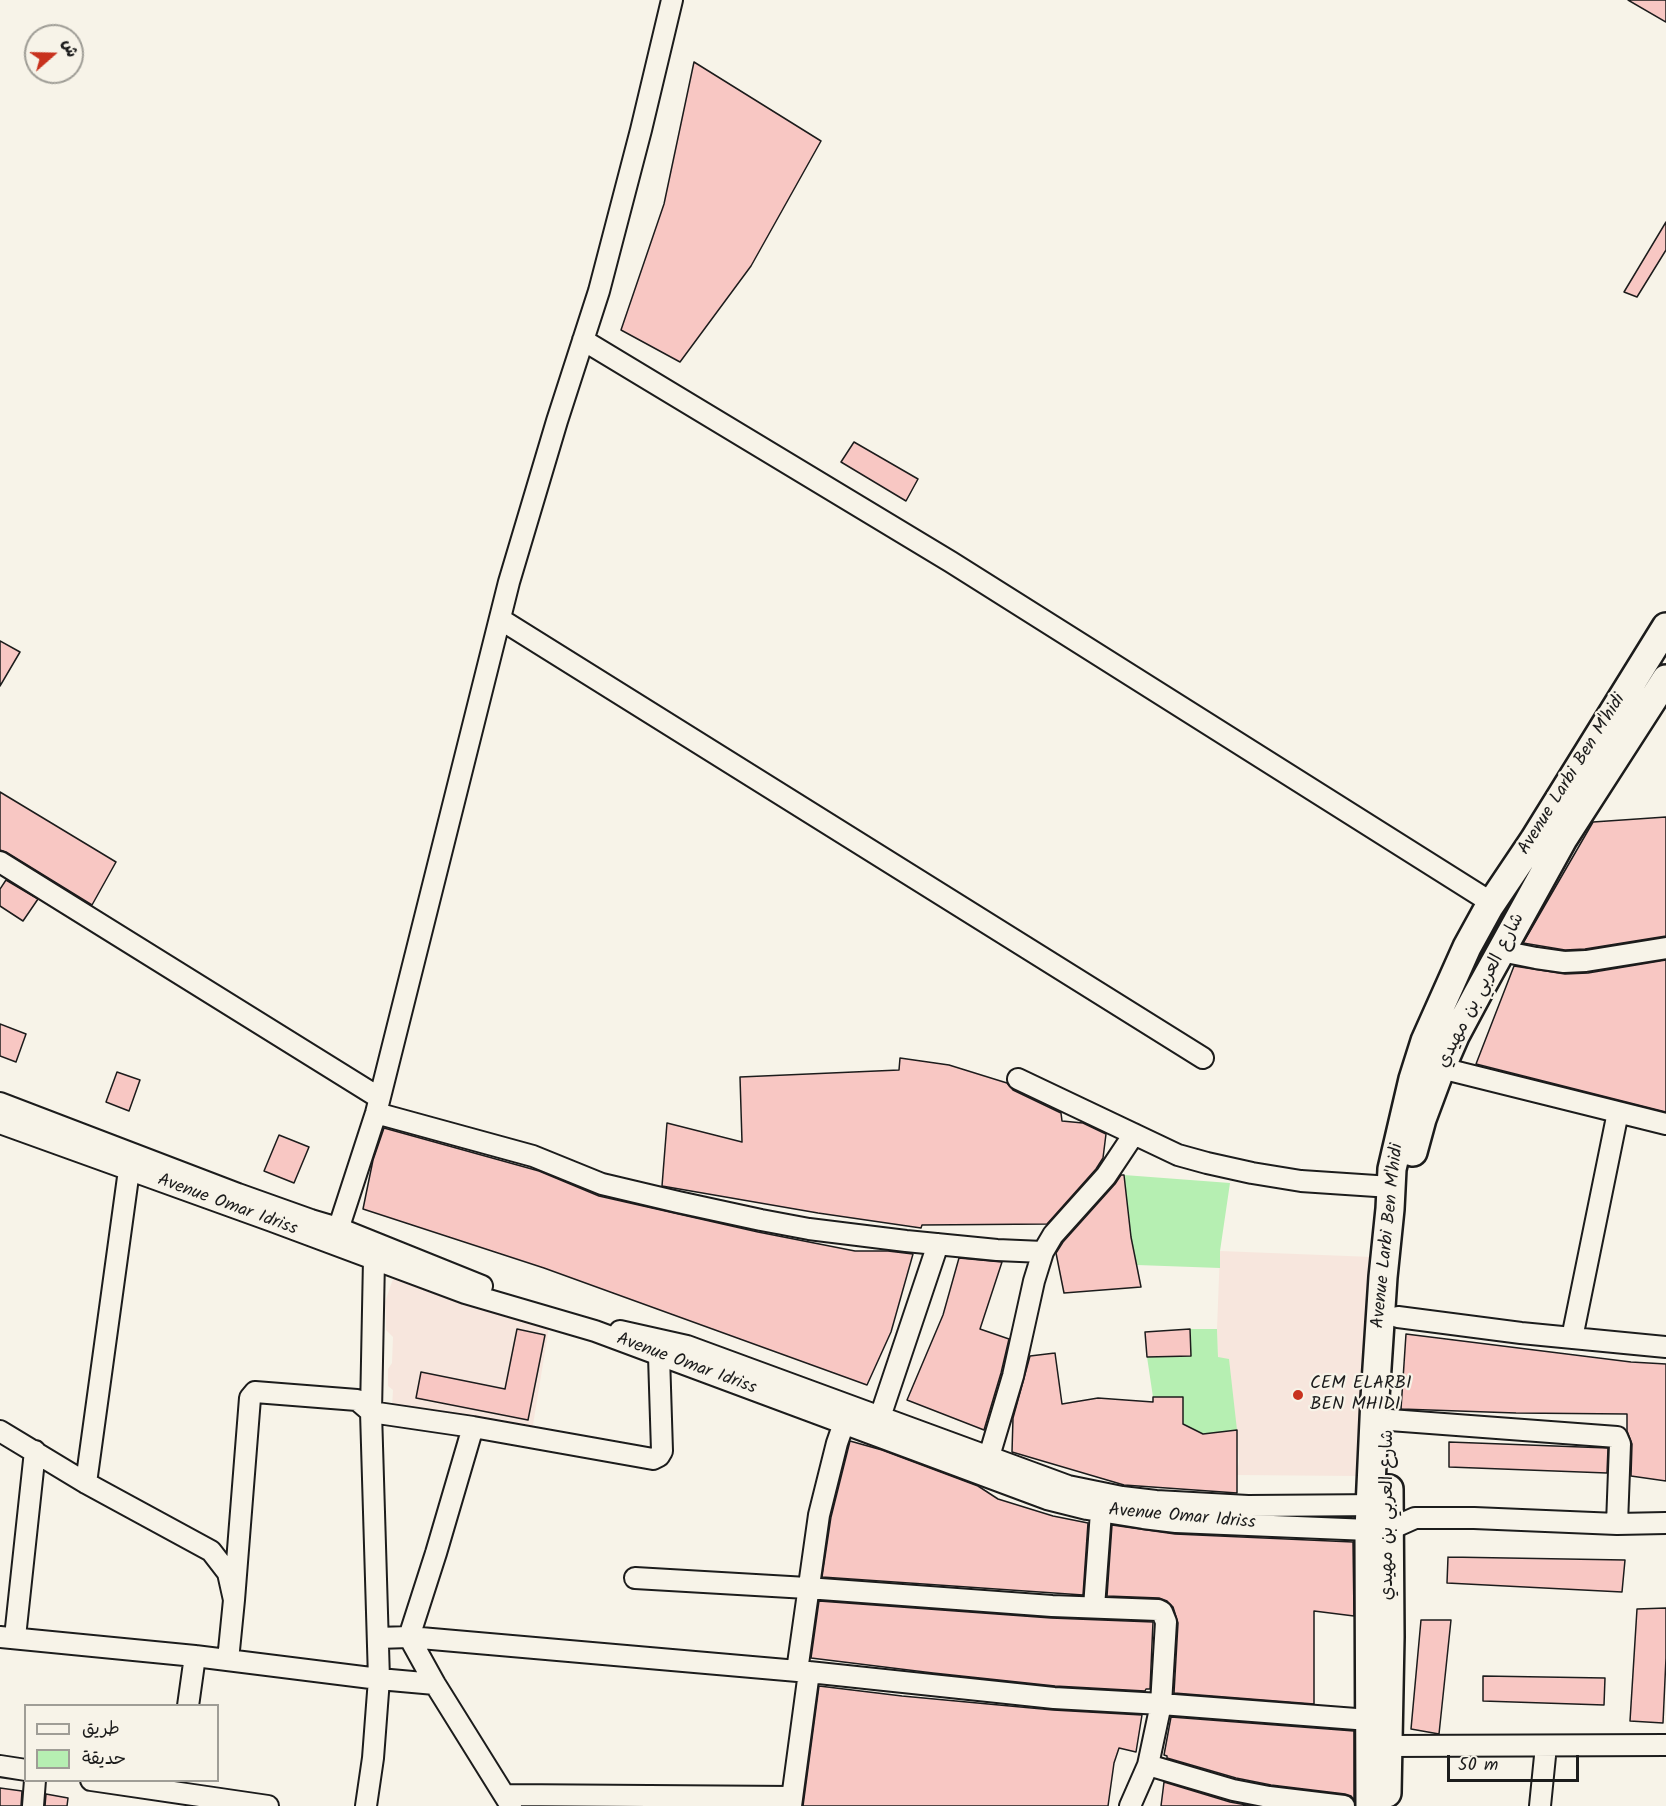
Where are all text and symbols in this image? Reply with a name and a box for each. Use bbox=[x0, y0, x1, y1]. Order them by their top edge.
north arrow bbox=[24, 24, 84, 84]
text: ش bbox=[55, 36, 84, 61]
street label: Avenue Larbi Ben M'hidi bbox=[1515, 691, 1631, 859]
street label: شارع العربي بن مهيدي bbox=[1434, 910, 1530, 1072]
street label: Avenue Larbi Ben M'hidi bbox=[1369, 1142, 1409, 1330]
street label: Avenue Omar Idriss bbox=[154, 1171, 300, 1241]
street label: Avenue Omar Idriss bbox=[613, 1330, 759, 1400]
place label: CEM ELARBI BEN MHIDI bbox=[1310, 1374, 1412, 1416]
marker: CEM ELARBI BEN MHIDI bbox=[1291, 1388, 1305, 1402]
street label: شارع العربي بن مهيدي bbox=[1378, 1430, 1400, 1600]
street label: Avenue Omar Idriss bbox=[1108, 1501, 1256, 1535]
legend bbox=[24, 1704, 219, 1782]
text: طريق bbox=[82, 1715, 120, 1744]
scale bar bbox=[1450, 1743, 1582, 1781]
text: حديقة bbox=[82, 1745, 126, 1774]
text: 50 m bbox=[1458, 1751, 1498, 1780]

